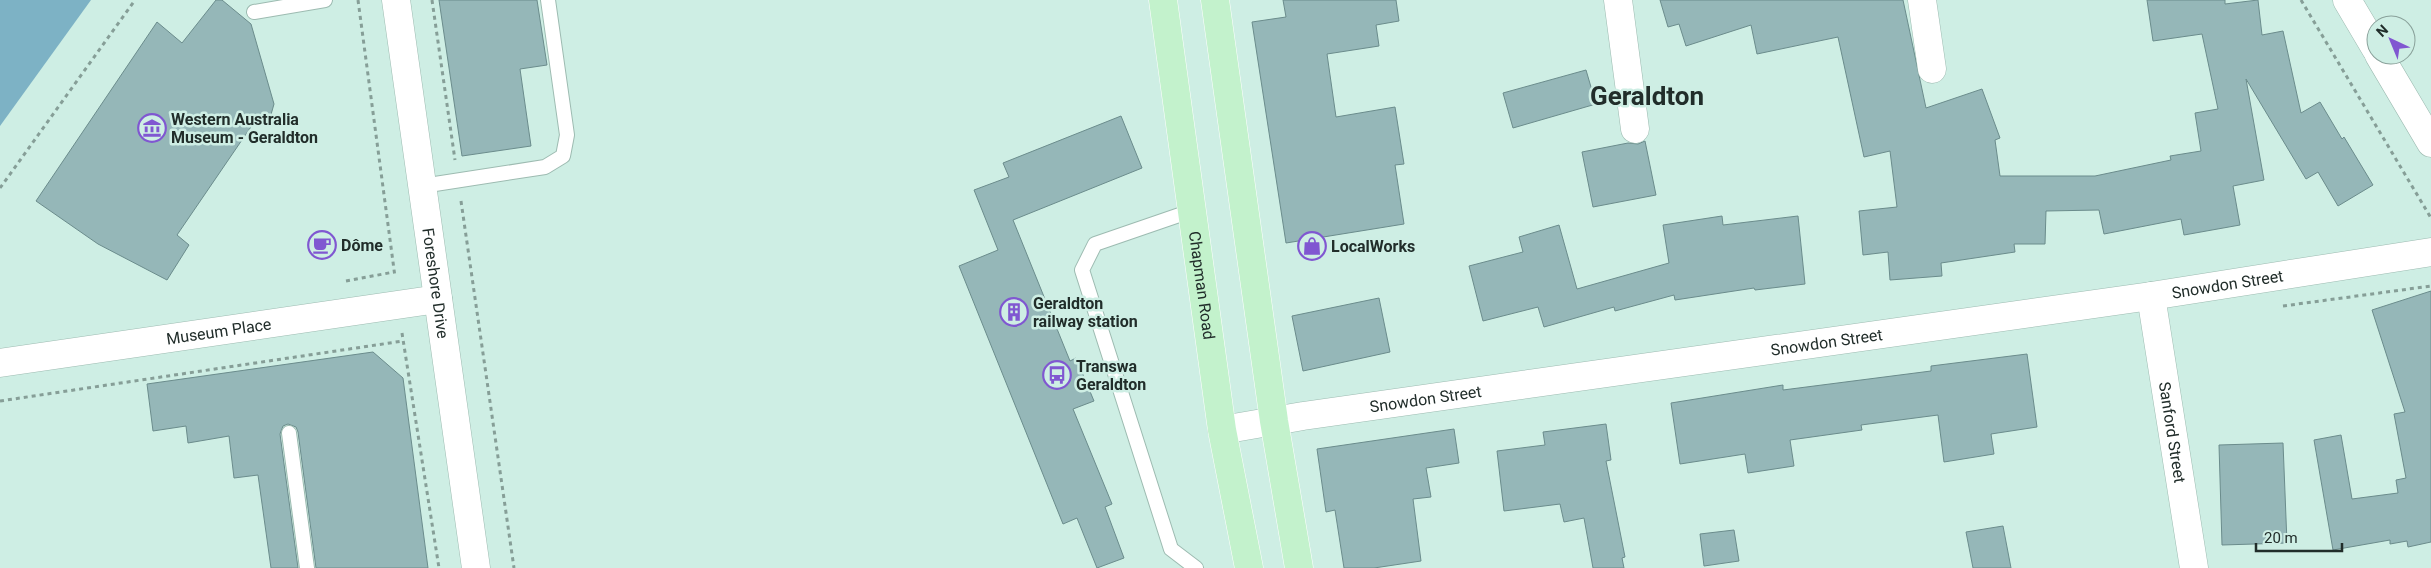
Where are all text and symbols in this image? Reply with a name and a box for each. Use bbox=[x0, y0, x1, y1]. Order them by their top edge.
north arrow bbox=[2366, 15, 2416, 65]
text: N bbox=[2373, 21, 2391, 40]
district label: Geraldton bbox=[1590, 81, 1704, 111]
place label: Western Australia Museum - Geraldton bbox=[171, 110, 318, 147]
museum icon: Western Australia Museum - Geraldton bbox=[137, 113, 167, 143]
street label: Foreshore Drive bbox=[418, 227, 453, 340]
cafe icon: Dôme bbox=[307, 230, 337, 260]
street label: Chapman Road bbox=[1185, 230, 1218, 341]
shop icon: LocalWorks bbox=[1297, 231, 1327, 261]
place label: Dôme bbox=[341, 236, 383, 255]
place label: LocalWorks bbox=[1331, 237, 1415, 256]
street label: Snowdon Street bbox=[2170, 266, 2285, 303]
place label: Geraldton railway station bbox=[1033, 294, 1138, 331]
building icon: Geraldton railway station bbox=[999, 297, 1029, 327]
street label: Museum Place bbox=[165, 314, 273, 349]
street label: Snowdon Street bbox=[1770, 325, 1884, 360]
place label: Transwa Geraldton bbox=[1076, 357, 1146, 394]
bus stop icon: Transwa Geraldton bbox=[1042, 360, 1072, 390]
street label: Sanford Street bbox=[2155, 380, 2189, 484]
street label: Snowdon Street bbox=[1369, 382, 1483, 416]
scale bar bbox=[2256, 520, 2342, 552]
text: 20 m bbox=[2264, 529, 2298, 547]

